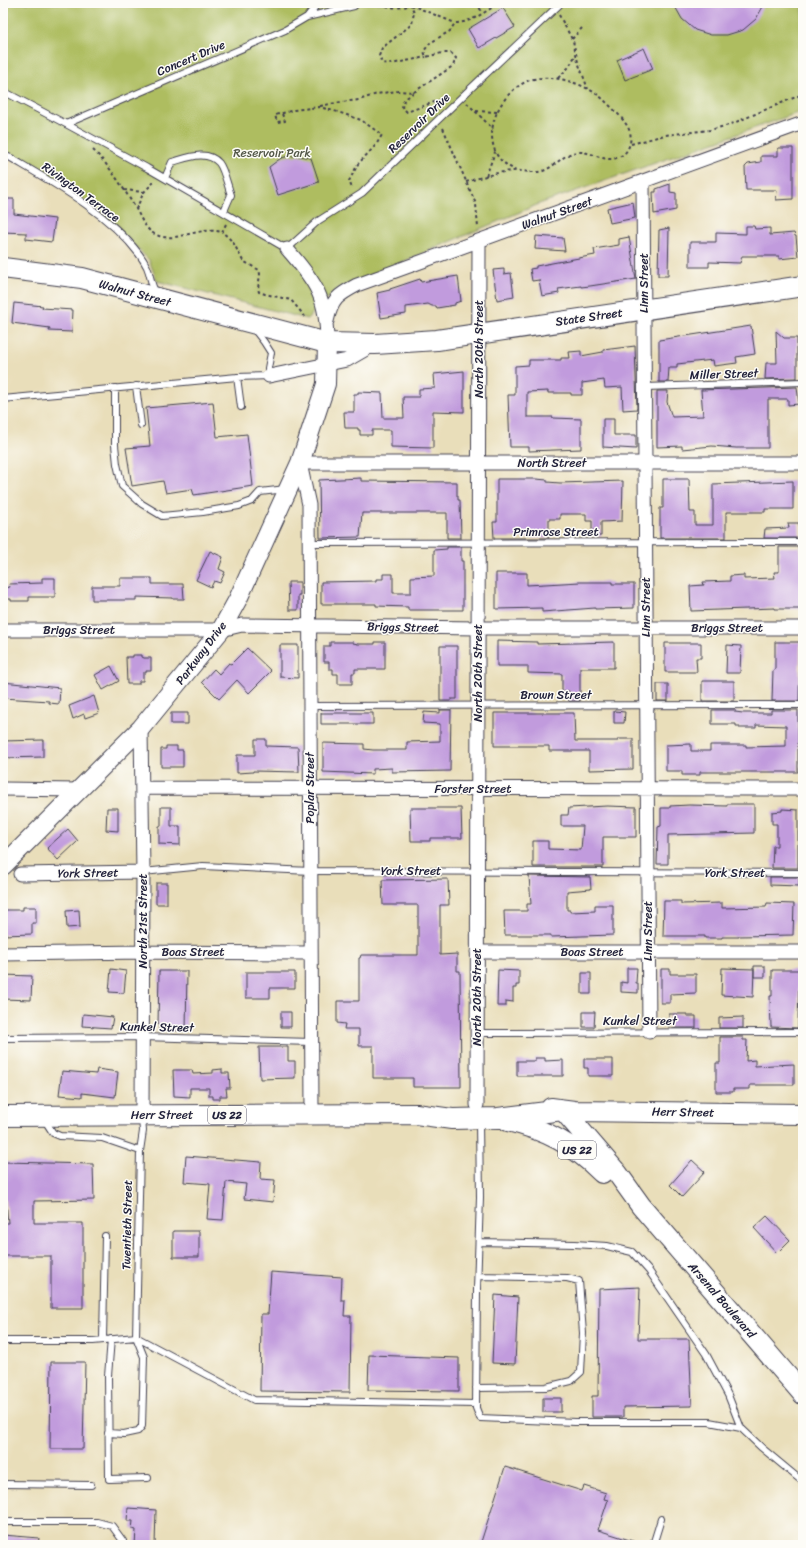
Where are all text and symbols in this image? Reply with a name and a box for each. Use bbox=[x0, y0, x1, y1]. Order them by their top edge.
street label: Concert Drive bbox=[153, 34, 229, 82]
street label: Reservoir Drive bbox=[383, 87, 455, 159]
park label: Reservoir Park bbox=[233, 142, 311, 164]
street label: Rivington Terrace bbox=[37, 156, 125, 228]
street label: Walnut Street bbox=[518, 190, 597, 236]
street label: Linn Street bbox=[633, 253, 655, 313]
street label: Walnut Street bbox=[96, 273, 175, 314]
street label: North 20th Street bbox=[468, 300, 490, 398]
street label: State Street bbox=[554, 301, 624, 333]
street label: Miller Street bbox=[689, 362, 760, 386]
street label: North Street bbox=[518, 452, 588, 474]
street label: Primrose Street bbox=[513, 521, 599, 543]
street label: Linn Street bbox=[635, 577, 657, 637]
street label: Briggs Street bbox=[367, 615, 439, 639]
street label: Parkway Drive bbox=[170, 616, 232, 690]
street label: Briggs Street bbox=[691, 617, 763, 639]
street label: Briggs Street bbox=[43, 619, 115, 641]
street label: North 20th Street bbox=[467, 624, 489, 722]
street label: Brown Street bbox=[520, 684, 593, 706]
street label: Poplar Street bbox=[299, 751, 321, 824]
street label: Forster Street bbox=[434, 778, 512, 800]
street label: York Street bbox=[381, 860, 441, 882]
street label: York Street bbox=[57, 861, 119, 885]
street label: York Street bbox=[705, 862, 765, 884]
street label: North 21st Street bbox=[132, 874, 154, 968]
street label: Linn Street bbox=[637, 901, 659, 961]
street label: Boas Street bbox=[161, 941, 225, 963]
street label: Boas Street bbox=[560, 941, 624, 963]
street label: North 20th Street bbox=[466, 948, 488, 1046]
street label: Kunkel Street bbox=[603, 1010, 678, 1032]
street label: Kunkel Street bbox=[120, 1015, 195, 1039]
street label: Herr Street bbox=[652, 1100, 714, 1124]
street label: Herr Street bbox=[131, 1104, 193, 1126]
road number: US 22 bbox=[208, 1106, 246, 1124]
road number: US 22 bbox=[558, 1141, 596, 1159]
street label: Twentieth Street bbox=[115, 1180, 139, 1270]
street label: Arsenal Boulevard bbox=[682, 1256, 762, 1344]

